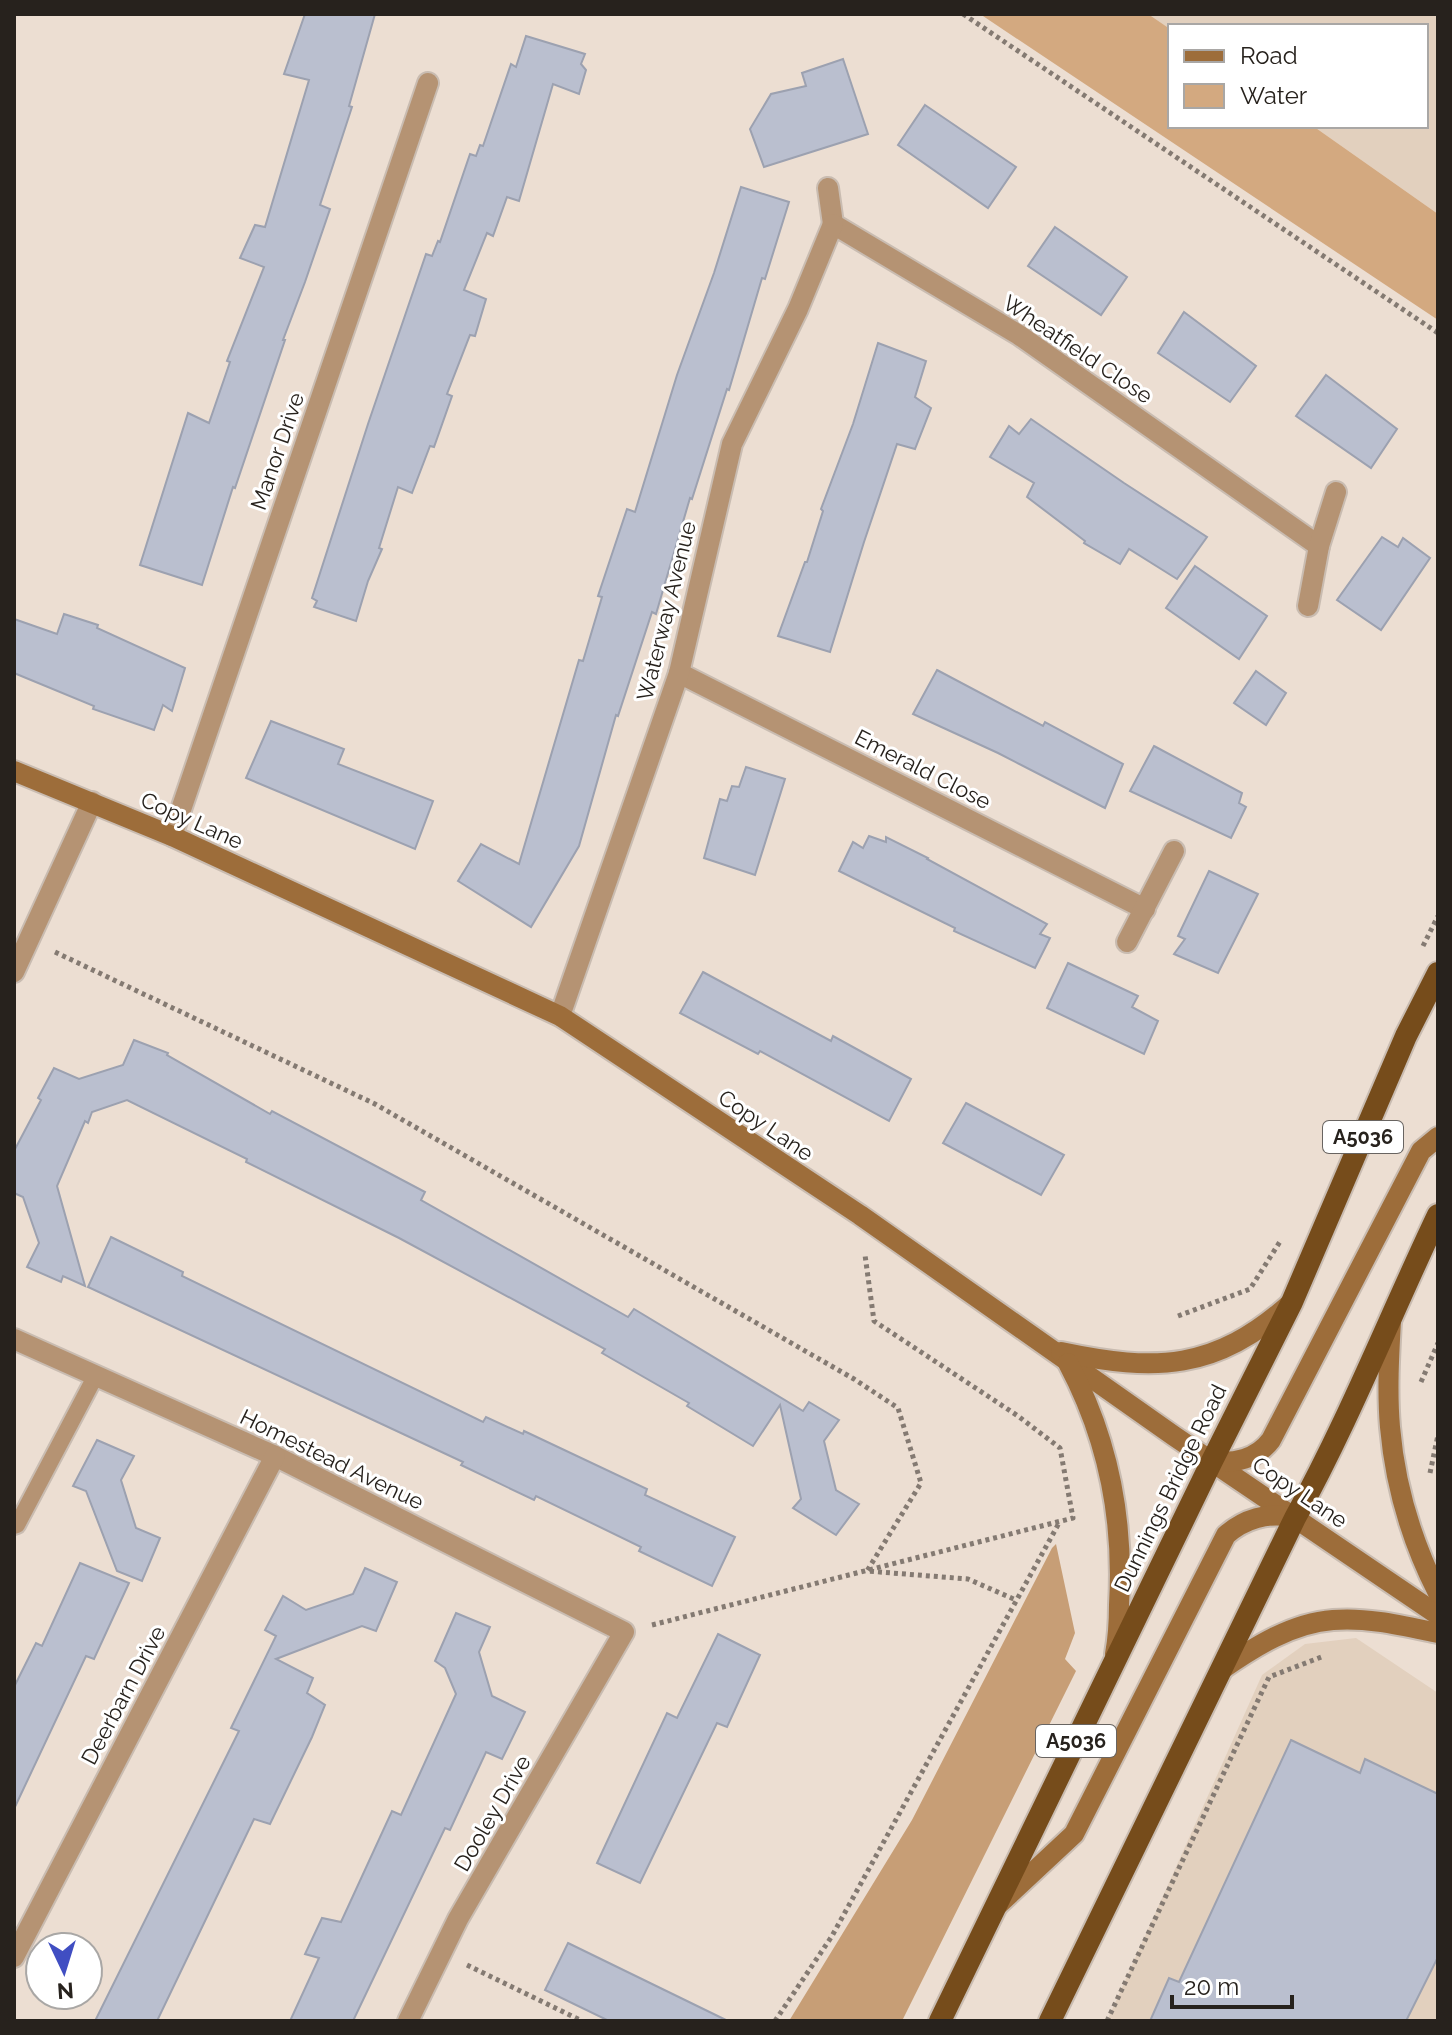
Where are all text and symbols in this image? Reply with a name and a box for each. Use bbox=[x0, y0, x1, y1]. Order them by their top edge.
legend bbox=[1168, 24, 1428, 128]
text: Road bbox=[1240, 41, 1298, 70]
text: Water bbox=[1240, 81, 1308, 110]
street label: Wheatfield Close bbox=[998, 289, 1158, 409]
street label: Manor Drive bbox=[245, 389, 309, 513]
street label: Waterway Avenue bbox=[631, 518, 701, 704]
street label: Emerald Close bbox=[851, 724, 995, 814]
street label: Copy Lane bbox=[137, 786, 247, 854]
street label: Copy Lane bbox=[714, 1084, 818, 1166]
road number: A5036 bbox=[1323, 1121, 1403, 1153]
street label: Dunnings Bridge Road bbox=[1108, 1380, 1232, 1596]
street label: Homestead Avenue bbox=[236, 1403, 428, 1515]
street label: Copy Lane bbox=[1248, 1451, 1352, 1533]
street label: Deerbarn Drive bbox=[75, 1621, 171, 1769]
road number: A5036 bbox=[1036, 1725, 1116, 1757]
street label: Dooley Drive bbox=[448, 1750, 536, 1876]
north arrow bbox=[24, 1931, 104, 2011]
scale bar bbox=[1172, 1959, 1292, 2009]
text: 20 m bbox=[1184, 1972, 1239, 2001]
text: N bbox=[56, 1977, 75, 2005]

